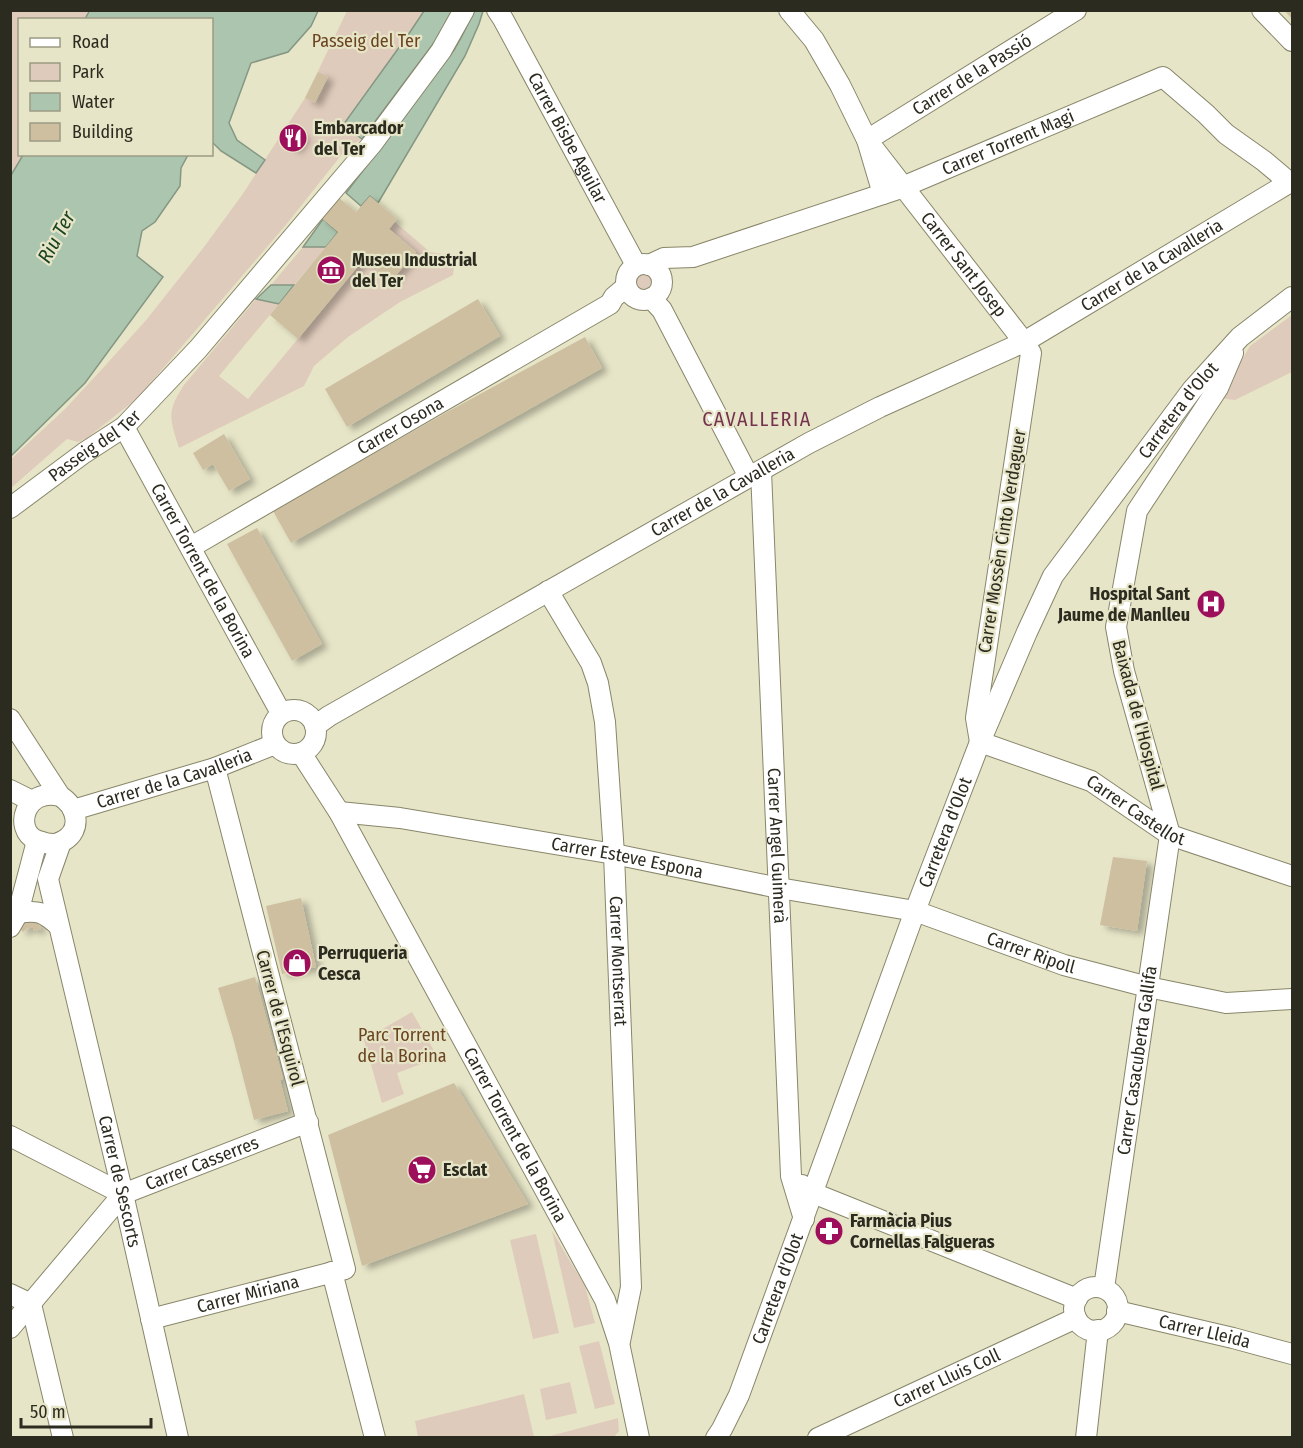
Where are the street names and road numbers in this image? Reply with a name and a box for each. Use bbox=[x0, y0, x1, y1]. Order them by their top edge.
street label: Carrer de la Passió bbox=[908, 29, 1036, 120]
street label: Carrer Bisbe Aguilar bbox=[523, 69, 612, 208]
street label: Carrer Torrent Magi bbox=[939, 105, 1077, 180]
street label: Carrer Sant Josep bbox=[916, 208, 1012, 322]
street label: Carrer de la Cavalleria bbox=[1077, 214, 1227, 316]
street label: Carretera d'Olot bbox=[1134, 357, 1223, 463]
street label: Carrer Osona bbox=[353, 392, 448, 459]
street label: Passeig del Ter bbox=[44, 405, 146, 487]
street label: Carrer Mossèn Cinto Verdaguer bbox=[973, 427, 1031, 654]
street label: Carrer de la Cavalleria bbox=[647, 443, 798, 542]
street label: Carrer Torrent de la Borina bbox=[146, 480, 260, 662]
street label: Baixada de l'Hospital bbox=[1107, 638, 1169, 793]
street label: Carrer de la Cavalleria bbox=[94, 743, 255, 813]
street label: Carrer Angel Guimerà bbox=[763, 767, 791, 924]
street label: Carrer Castellot bbox=[1082, 770, 1188, 850]
street label: Carretera d'Olot bbox=[914, 774, 976, 891]
street label: Carrer Esteve Espona bbox=[550, 833, 705, 883]
street label: Carrer Montserrat bbox=[605, 895, 632, 1027]
street label: Carrer Ripoll bbox=[984, 927, 1078, 978]
street label: Carrer de l'Esquirol bbox=[251, 948, 309, 1089]
street label: Carrer Casacuberta Gallifa bbox=[1113, 964, 1162, 1156]
street label: Carrer Torrent de la Borina bbox=[459, 1044, 572, 1226]
street label: Carrer de Sescorts bbox=[94, 1113, 146, 1250]
street label: Carrer Casserres bbox=[142, 1131, 262, 1195]
street label: Carretera d'Olot bbox=[747, 1230, 808, 1347]
street label: Carrer Miriana bbox=[194, 1270, 301, 1318]
street label: Carrer Lleida bbox=[1157, 1310, 1253, 1353]
street label: Carrer Lluis Coll bbox=[890, 1344, 1004, 1412]

